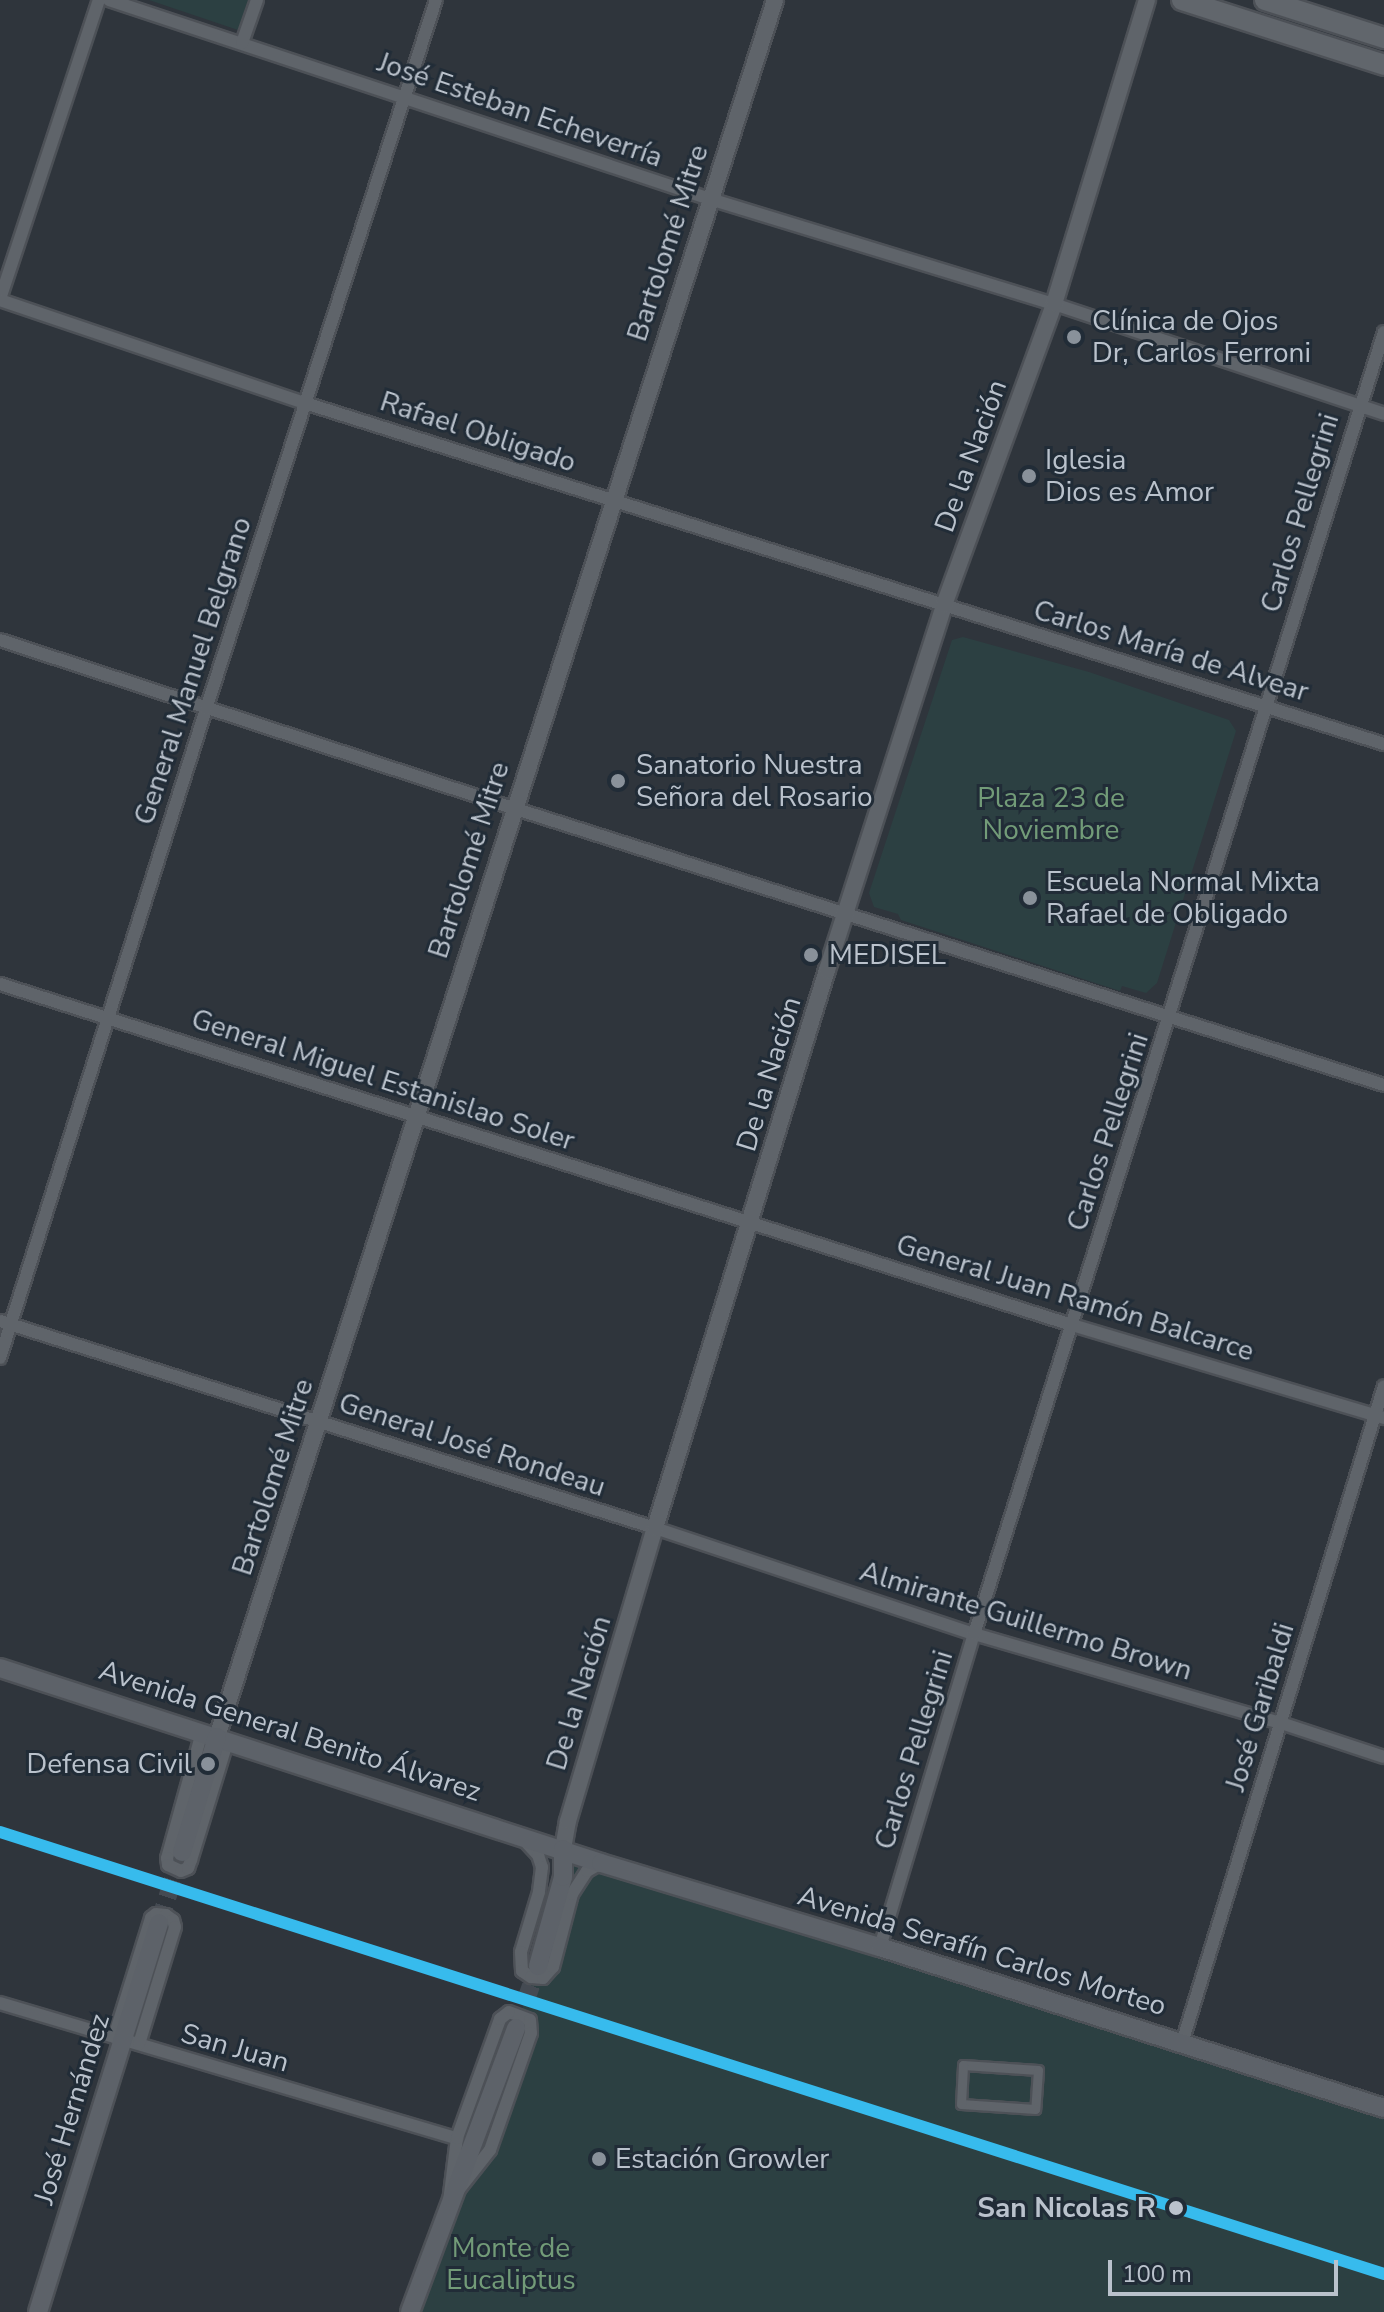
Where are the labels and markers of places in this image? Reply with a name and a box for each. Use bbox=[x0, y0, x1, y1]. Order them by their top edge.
place label: Clínica de Ojos Dr, Carlos Ferroni bbox=[1092, 304, 1311, 370]
marker: Clínica de Ojos Dr, Carlos Ferroni bbox=[1063, 326, 1085, 348]
place label: Iglesia Dios es Amor bbox=[1045, 443, 1214, 509]
marker: Iglesia Dios es Amor bbox=[1020, 467, 1038, 485]
place label: Sanatorio Nuestra Señora del Rosario bbox=[636, 748, 873, 814]
marker: Sanatorio Nuestra Señora del Rosario bbox=[607, 770, 629, 792]
place label: Escuela Normal Mixta Rafael de Obligado bbox=[1046, 865, 1320, 931]
marker: Escuela Normal Mixta Rafael de Obligado bbox=[1021, 889, 1039, 907]
place label: MEDISEL bbox=[829, 938, 946, 972]
marker: MEDISEL bbox=[800, 944, 822, 966]
place label: Defensa Civil bbox=[27, 1747, 192, 1781]
marker: Defensa Civil bbox=[199, 1755, 217, 1773]
place label: Estación Growler bbox=[615, 2142, 829, 2176]
marker: Estación Growler bbox=[590, 2150, 608, 2168]
place label: San Nicolas R bbox=[977, 2191, 1156, 2225]
marker: San Nicolas R bbox=[1163, 2195, 1189, 2221]

